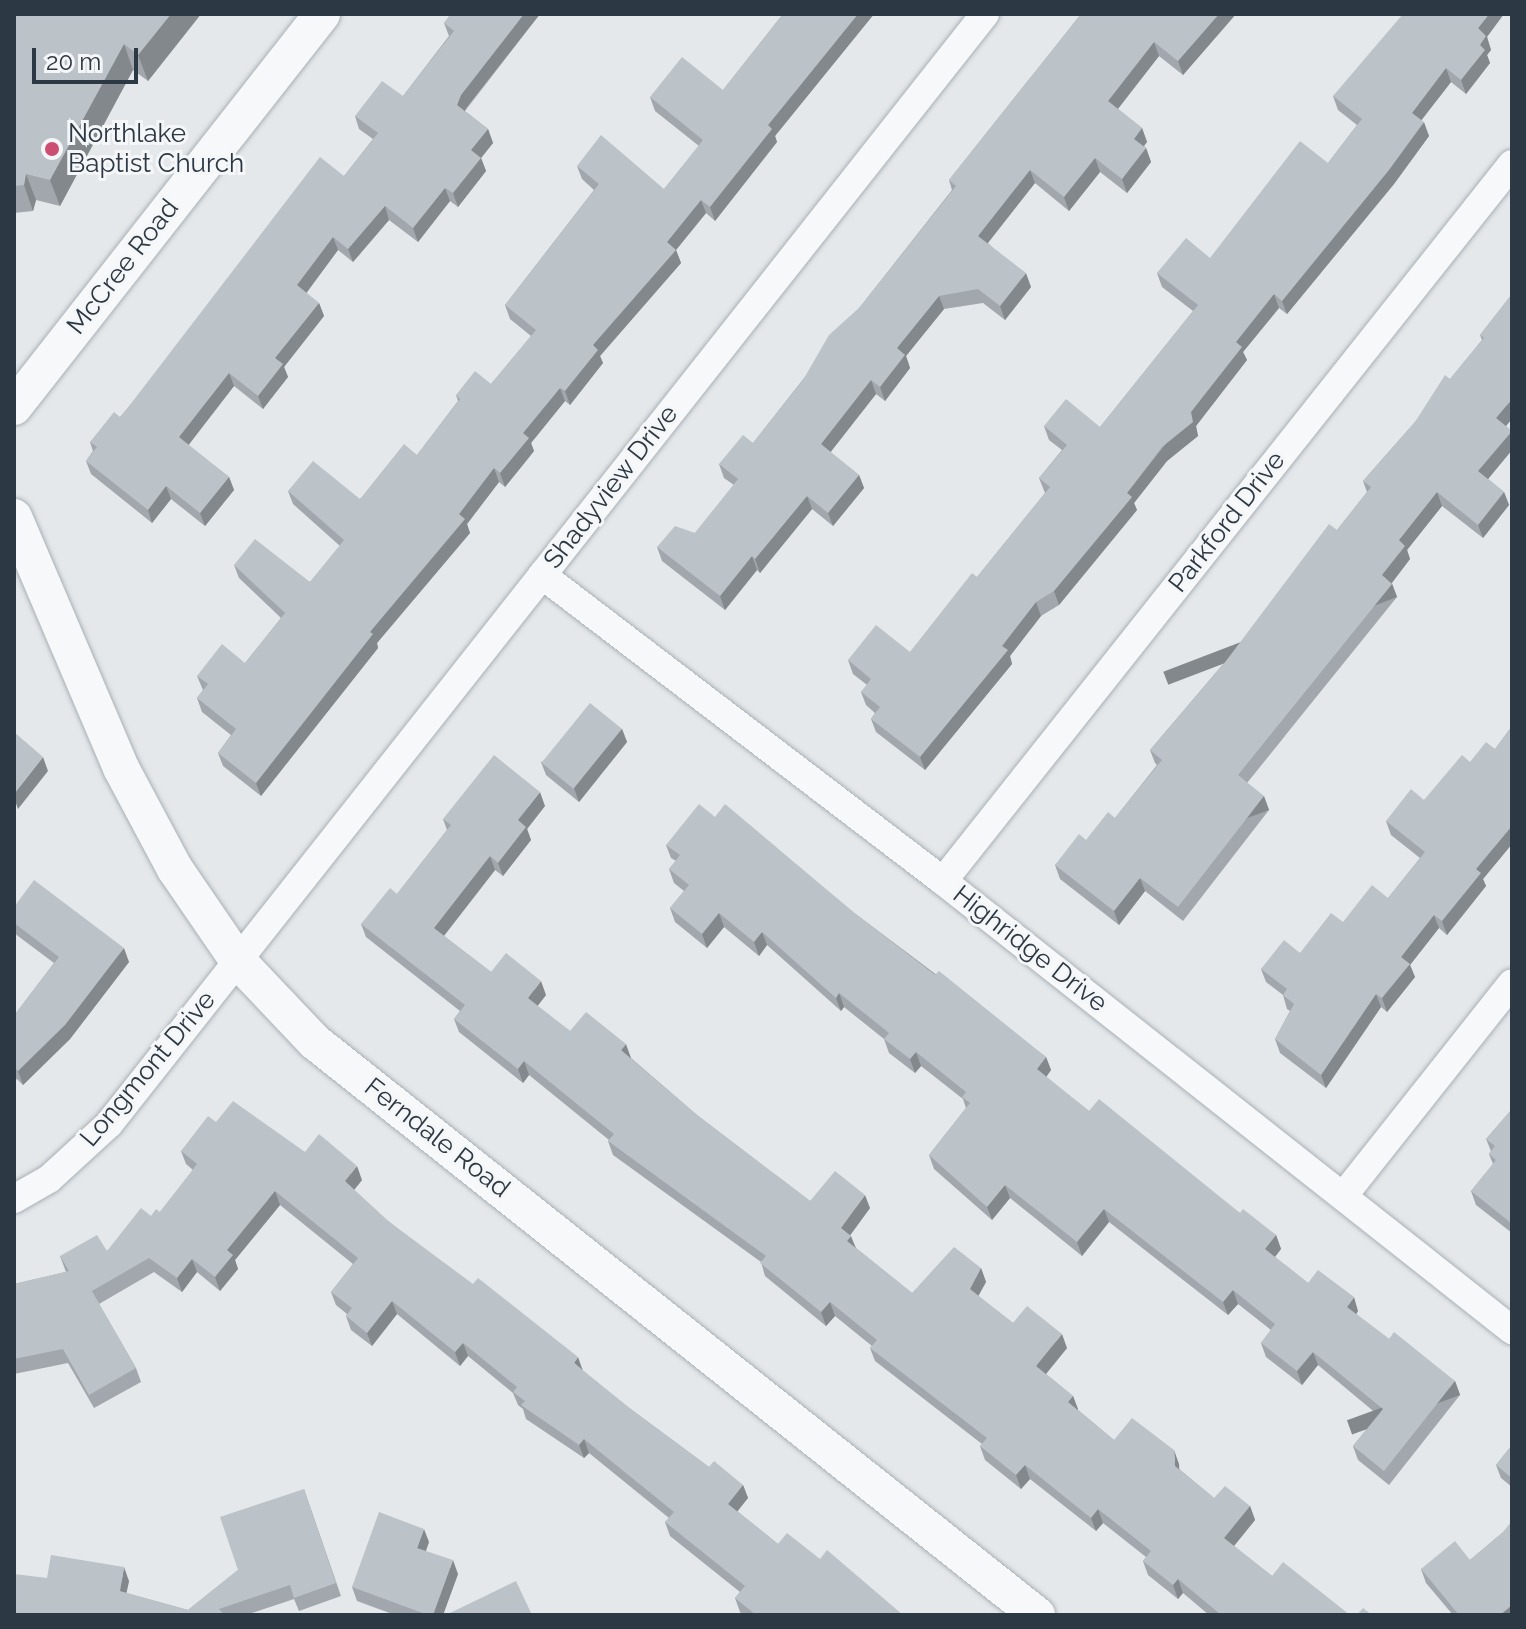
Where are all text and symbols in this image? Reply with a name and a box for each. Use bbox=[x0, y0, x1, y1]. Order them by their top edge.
scale bar bbox=[36, 32, 142, 82]
text: 20 m bbox=[46, 47, 101, 76]
place label: Northlake Baptist Church bbox=[68, 118, 244, 180]
marker: Northlake Baptist Church bbox=[43, 140, 61, 158]
street label: McCree Road bbox=[61, 193, 185, 341]
street label: Shadyview Drive bbox=[537, 399, 685, 575]
street label: Parkford Drive bbox=[1162, 445, 1292, 599]
street label: Highridge Drive bbox=[947, 879, 1113, 1019]
street label: Longmont Drive bbox=[74, 985, 222, 1153]
street label: Ferndale Road bbox=[358, 1072, 516, 1204]

